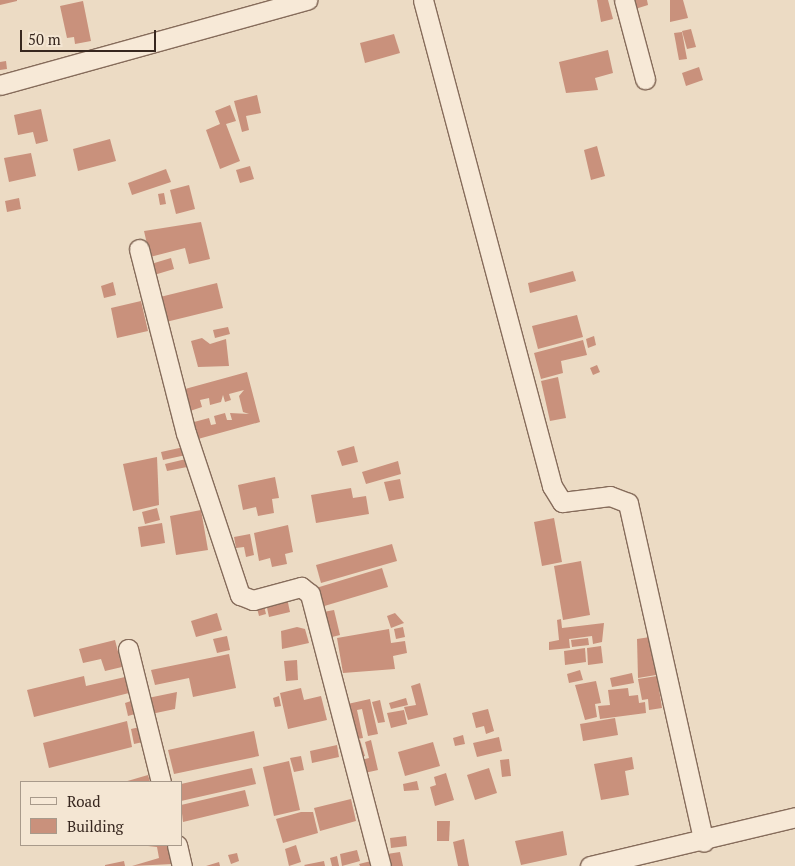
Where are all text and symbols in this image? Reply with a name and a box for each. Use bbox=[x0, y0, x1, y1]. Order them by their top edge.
scale bar bbox=[22, 20, 159, 52]
text: 50 m bbox=[28, 29, 61, 49]
legend bbox=[20, 781, 182, 846]
text: Road bbox=[67, 791, 100, 811]
text: Building bbox=[67, 816, 124, 836]

